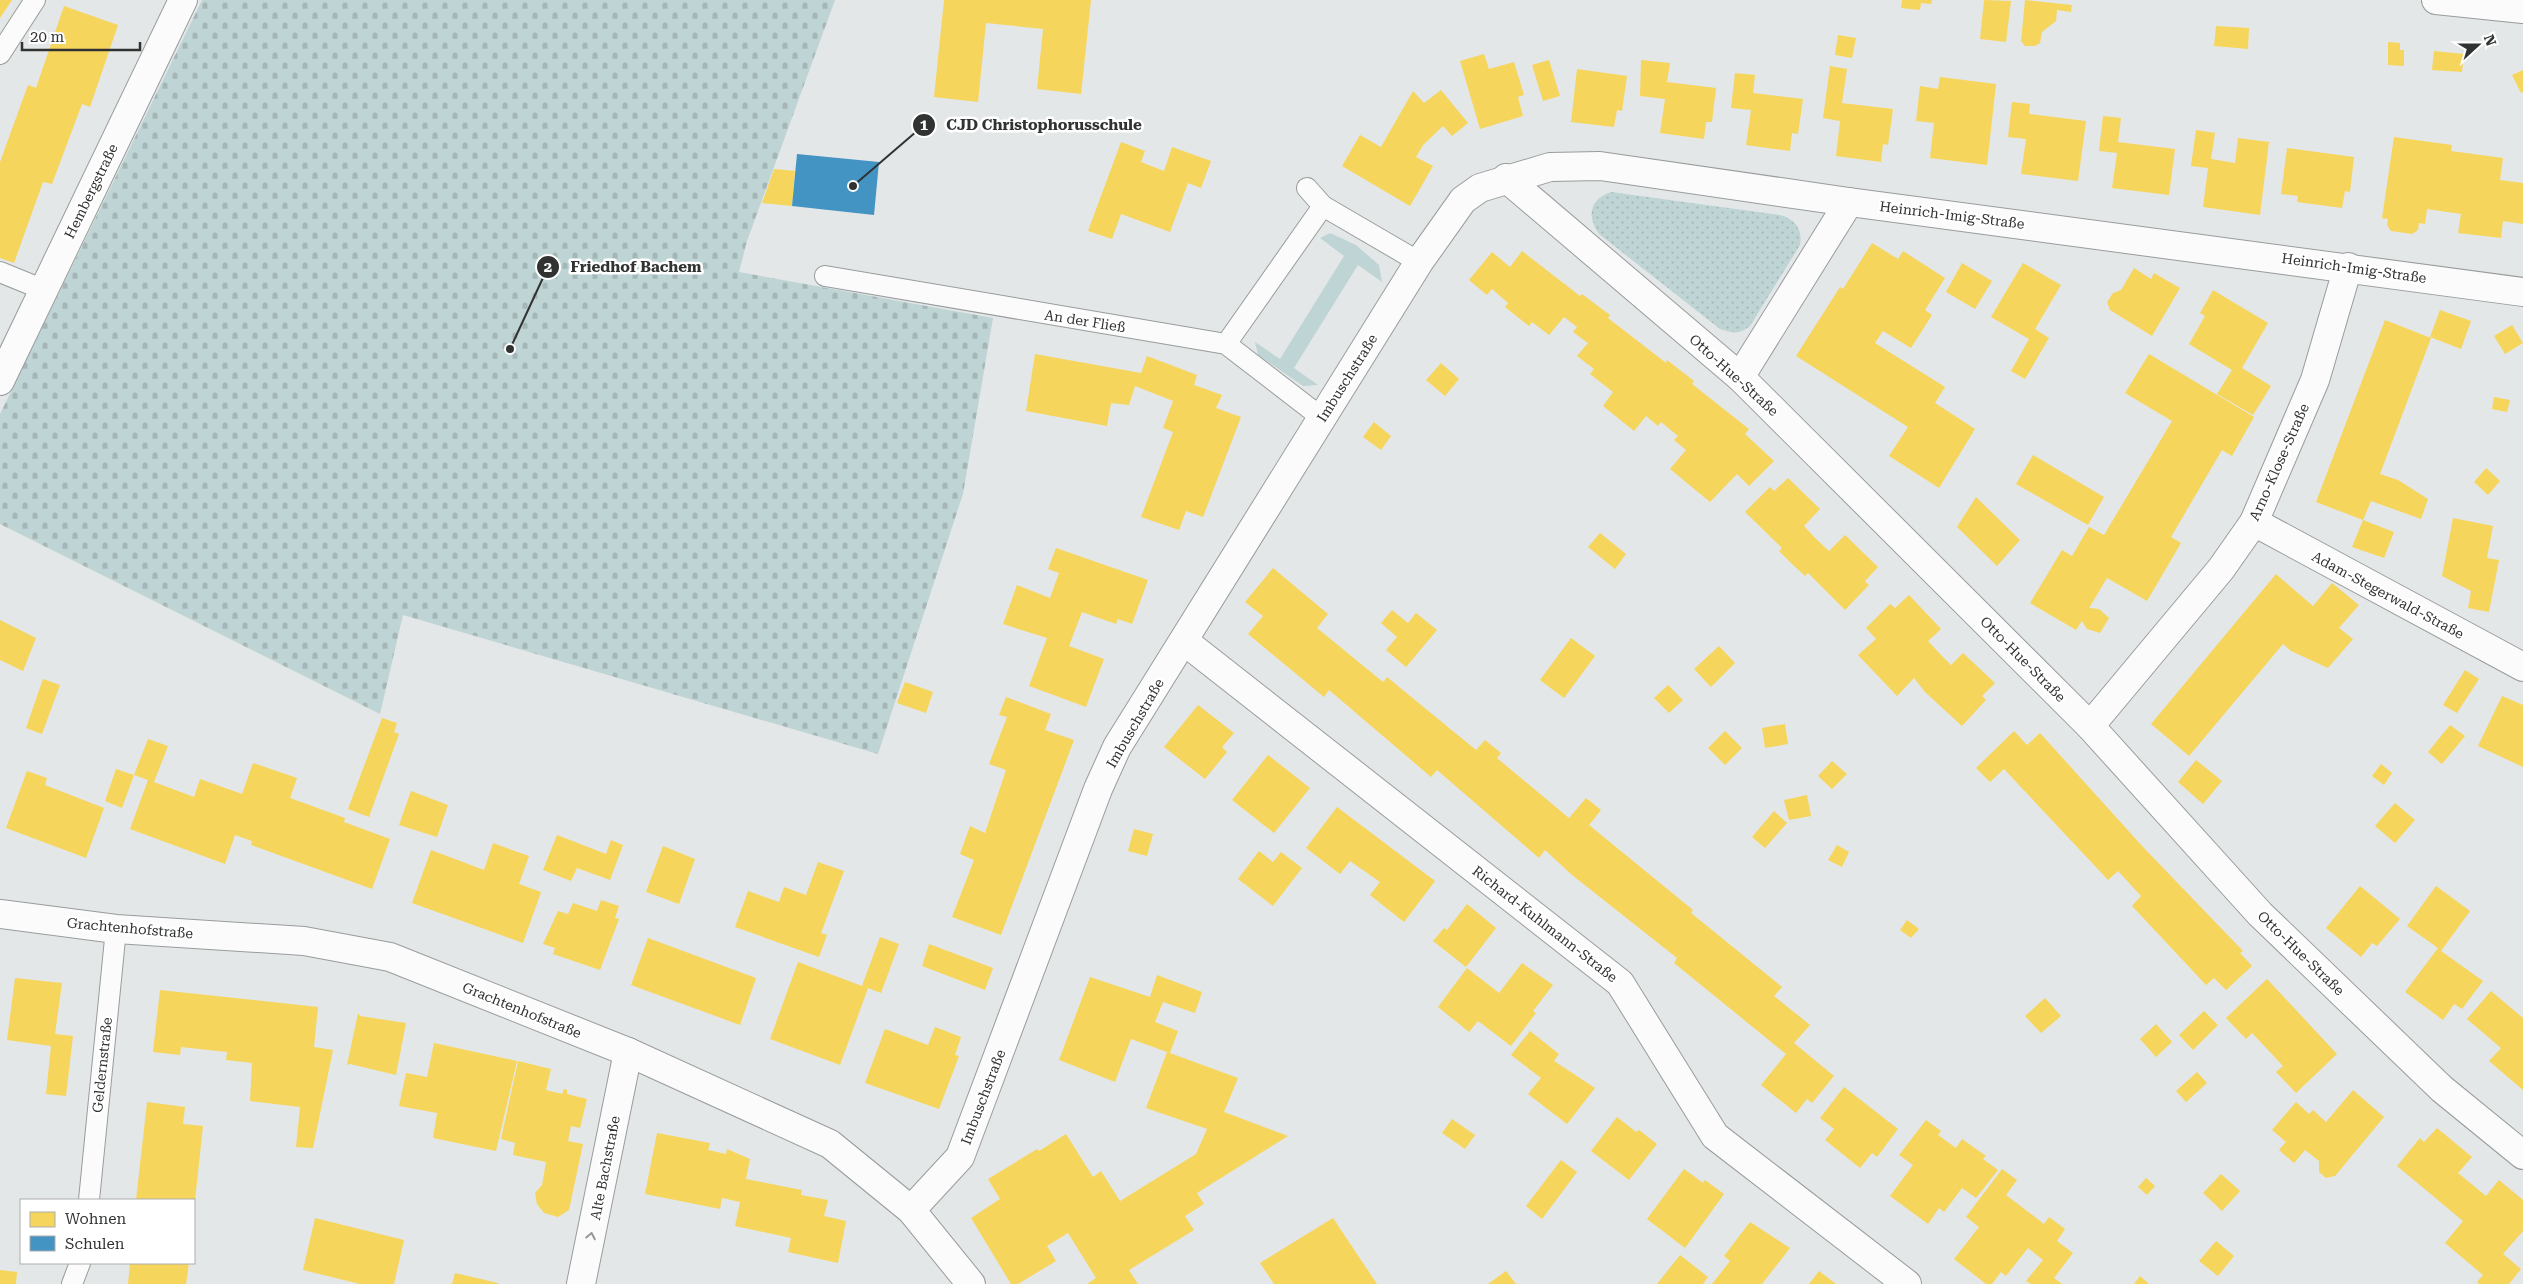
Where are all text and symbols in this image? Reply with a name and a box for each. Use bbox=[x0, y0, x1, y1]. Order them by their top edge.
scale bar bbox=[22, 20, 140, 52]
north arrow bbox=[2453, 20, 2503, 70]
text: 20 m bbox=[30, 28, 65, 46]
text: N bbox=[2481, 32, 2500, 48]
callout: CJD Christophorusschule bbox=[911, 110, 1152, 140]
text: 1 bbox=[920, 116, 929, 134]
text: CJD Christophorusschule bbox=[946, 116, 1142, 134]
street label: Hembergstraße bbox=[61, 141, 121, 241]
street label: Heinrich-Imig-Straße bbox=[1879, 198, 2026, 232]
street label: Heinrich-Imig-Straße bbox=[2281, 250, 2428, 286]
callout: Friedhof Bachem bbox=[535, 252, 711, 282]
text: 2 bbox=[544, 258, 552, 276]
text: Friedhof Bachem bbox=[570, 258, 702, 276]
street label: An der Fließ bbox=[1043, 307, 1127, 335]
street label: Imbuschstraße bbox=[1314, 331, 1381, 425]
street label: Otto-Hue-Straße bbox=[1686, 331, 1782, 419]
street label: Arno-Klose-Straße bbox=[2246, 401, 2312, 523]
street label: Adam-Stegerwald-Straße bbox=[2309, 548, 2467, 642]
street label: Otto-Hue-Straße bbox=[1977, 613, 2069, 705]
street label: Imbuschstraße bbox=[1103, 675, 1167, 771]
street label: Richard-Kuhlmann-Straße bbox=[1469, 863, 1621, 986]
street label: Otto-Hue-Straße bbox=[2254, 908, 2348, 999]
street label: Grachtenhofstraße bbox=[66, 915, 194, 942]
street label: Grachtenhofstraße bbox=[460, 979, 584, 1041]
street label: Geldernstraße bbox=[89, 1016, 115, 1114]
street label: Imbuschstraße bbox=[958, 1047, 1009, 1147]
street label: Alte Bachstraße bbox=[587, 1114, 623, 1221]
legend bbox=[20, 1199, 195, 1264]
text: Wohnen bbox=[65, 1210, 126, 1228]
one-way arrow bbox=[585, 1232, 596, 1241]
text: Schulen bbox=[65, 1235, 125, 1253]

